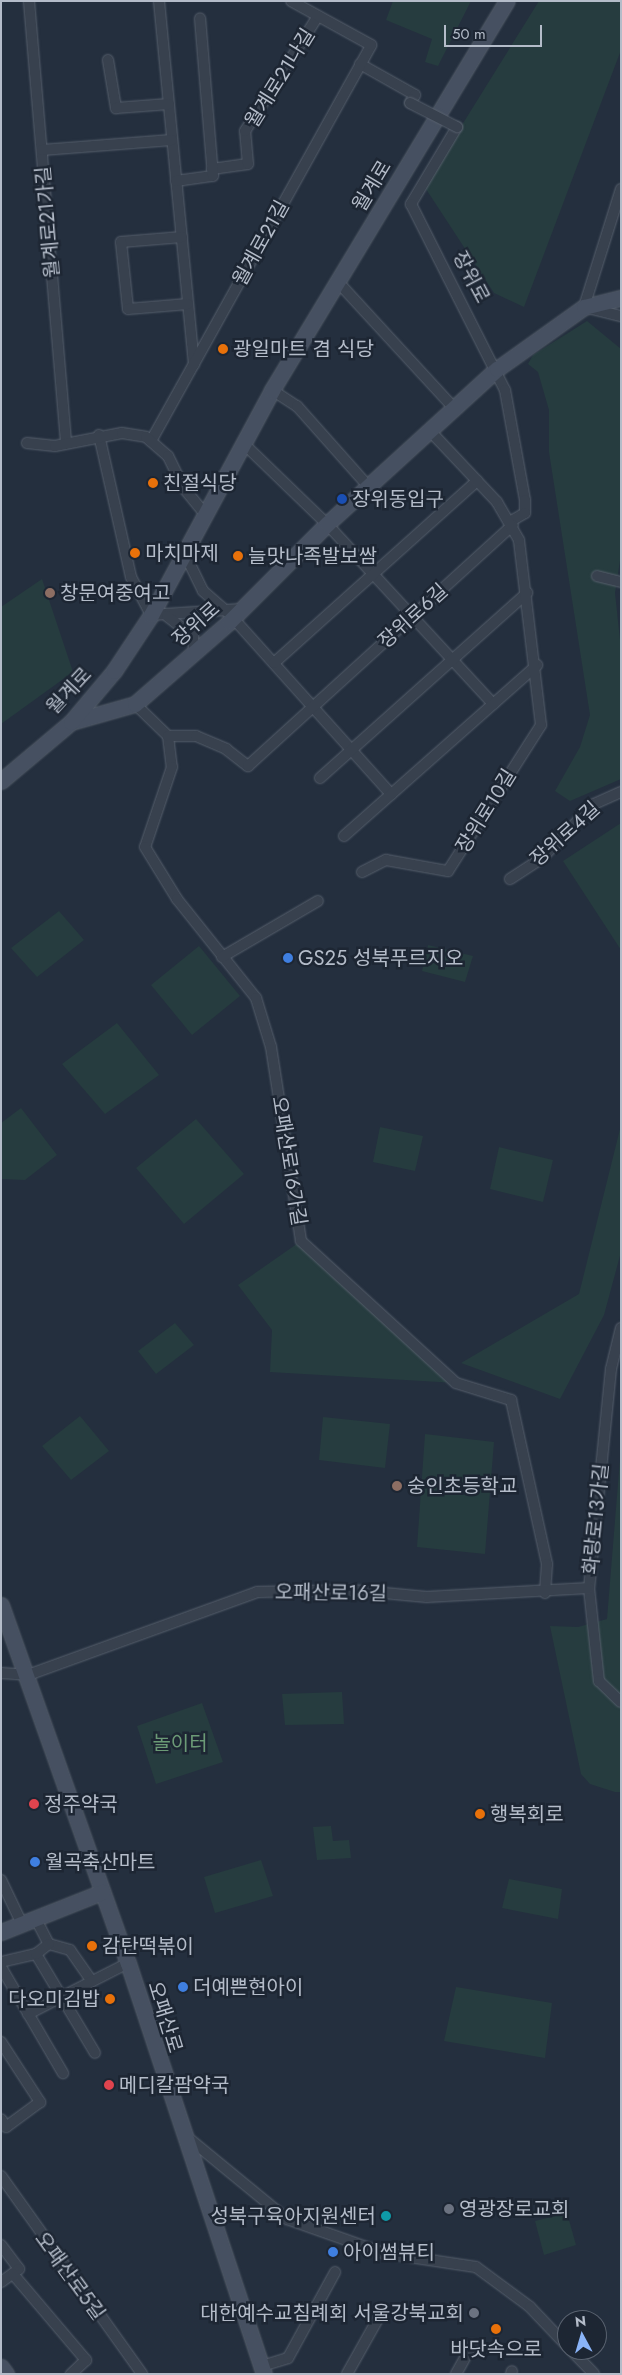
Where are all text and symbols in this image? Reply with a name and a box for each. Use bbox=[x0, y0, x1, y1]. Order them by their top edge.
scale bar bbox=[447, 15, 544, 47]
text: 50 m bbox=[452, 23, 486, 45]
street label: 월계로21나길 bbox=[240, 24, 320, 132]
street label: 월계로 bbox=[347, 156, 397, 216]
street label: 월계로21가길 bbox=[31, 165, 65, 279]
street label: 월계로21길 bbox=[228, 196, 294, 290]
street label: 장위로 bbox=[447, 247, 495, 307]
place label: 광일마트 겸 식당 bbox=[233, 337, 374, 361]
marker: 광일마트 겸 식당 bbox=[217, 343, 229, 355]
place label: 친절식당 bbox=[163, 471, 237, 495]
marker: 친절식당 bbox=[147, 477, 159, 489]
place label: 장위동입구 bbox=[352, 487, 444, 511]
marker: 장위동입구 bbox=[336, 493, 348, 505]
place label: 마치마제 bbox=[145, 541, 219, 565]
place label: 늘맛나족발보쌈 bbox=[248, 544, 377, 568]
marker: 마치마제 bbox=[129, 547, 141, 559]
marker: 늘맛나족발보쌈 bbox=[232, 550, 244, 562]
street label: 장위로6길 bbox=[373, 579, 453, 653]
place label: 창문여중여고 bbox=[60, 581, 170, 605]
marker: 창문여중여고 bbox=[44, 587, 56, 599]
street label: 장위로 bbox=[167, 597, 225, 651]
street label: 월계로 bbox=[41, 663, 97, 719]
street label: 장위로10길 bbox=[451, 765, 521, 857]
street label: 장위로4길 bbox=[525, 797, 605, 871]
place label: GS25 성북푸르지오 bbox=[298, 946, 464, 970]
marker: GS25 성북푸르지오 bbox=[282, 952, 294, 964]
street label: 오패산로16가길 bbox=[267, 1094, 311, 1228]
street label: 화랑로13가길 bbox=[578, 1462, 614, 1576]
place label: 숭인초등학교 bbox=[407, 1474, 517, 1498]
marker: 숭인초등학교 bbox=[391, 1480, 403, 1492]
street label: 오패산로16길 bbox=[275, 1580, 387, 1606]
park label: 놀이터 bbox=[152, 1731, 208, 1755]
place label: 정주약국 bbox=[44, 1792, 118, 1816]
marker: 정주약국 bbox=[28, 1798, 40, 1810]
place label: 행복회로 bbox=[490, 1802, 564, 1826]
marker: 행복회로 bbox=[474, 1808, 486, 1820]
place label: 월곡축산마트 bbox=[45, 1850, 155, 1874]
marker: 월곡축산마트 bbox=[29, 1856, 41, 1868]
place label: 감탄떡볶이 bbox=[102, 1934, 194, 1958]
marker: 감탄떡볶이 bbox=[86, 1940, 98, 1952]
place label: 더예쁜현아이 bbox=[193, 1975, 303, 1999]
street label: 오패산로 bbox=[143, 1978, 187, 2056]
marker: 더예쁜현아이 bbox=[177, 1981, 189, 1993]
place label: 다오미김밥 bbox=[8, 1987, 100, 2011]
marker: 다오미김밥 bbox=[104, 1993, 116, 2005]
place label: 메디칼팜약국 bbox=[119, 2073, 229, 2097]
marker: 메디칼팜약국 bbox=[103, 2079, 115, 2091]
place label: 영광장로교회 bbox=[459, 2197, 569, 2221]
marker: 영광장로교회 bbox=[443, 2203, 455, 2215]
place label: 성북구육아지원센터 bbox=[210, 2204, 376, 2228]
marker: 성북구육아지원센터 bbox=[380, 2210, 392, 2222]
street label: 오패산로5길 bbox=[30, 2227, 110, 2325]
place label: 아이썸뷰티 bbox=[343, 2240, 435, 2264]
marker: 아이썸뷰티 bbox=[327, 2246, 339, 2258]
place label: 대한예수교침례회 서울강북교회 bbox=[200, 2301, 464, 2325]
marker: 대한예수교침례회 서울강북교회 bbox=[468, 2307, 480, 2319]
north arrow bbox=[557, 2310, 607, 2360]
text: N bbox=[574, 2311, 587, 2332]
marker: 바닷속으로 bbox=[490, 2323, 502, 2335]
place label: 바닷속으로 bbox=[450, 2337, 542, 2361]

